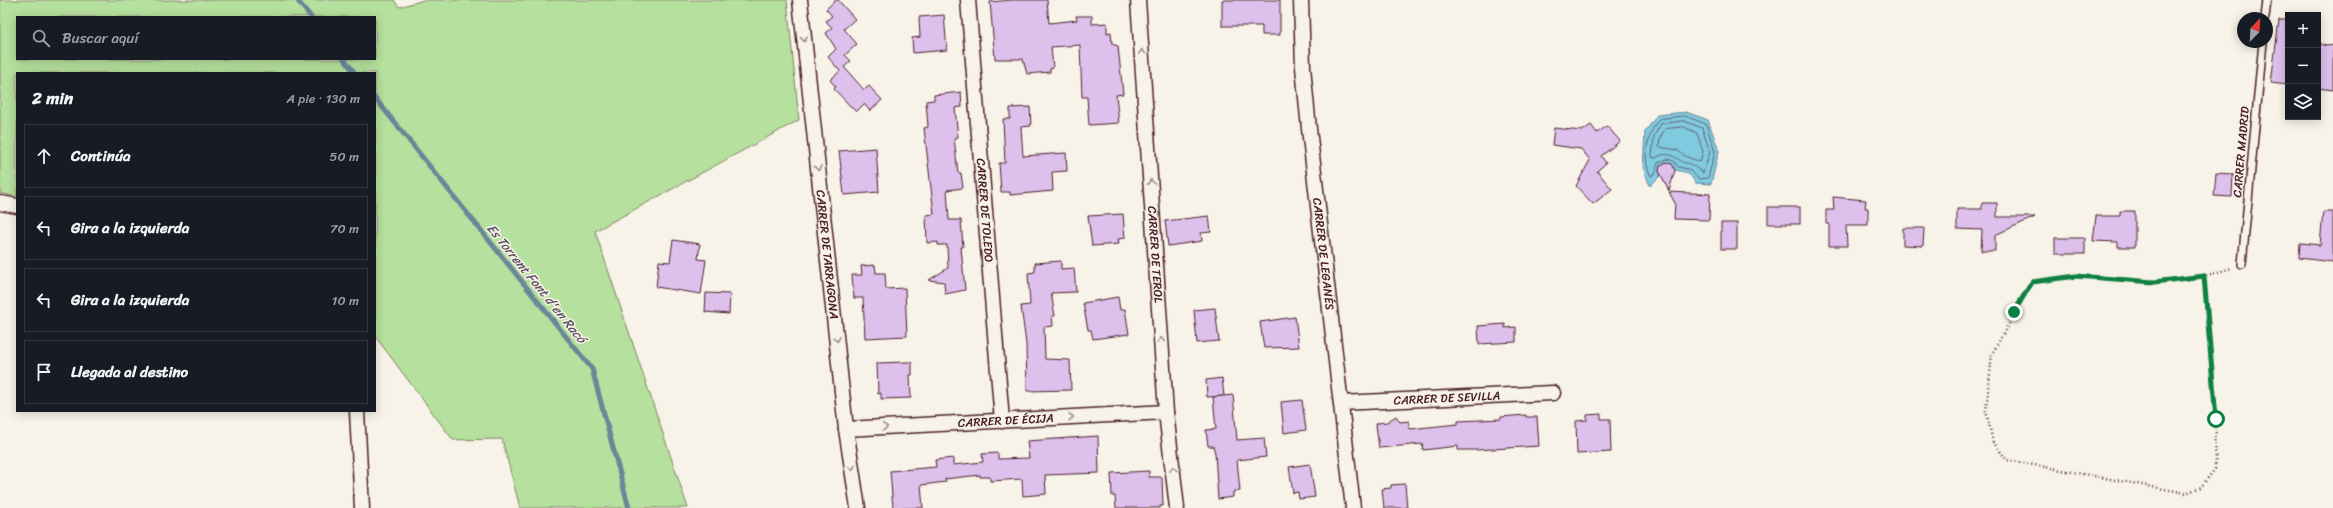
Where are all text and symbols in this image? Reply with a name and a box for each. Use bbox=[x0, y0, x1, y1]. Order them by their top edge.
north arrow bbox=[2237, 12, 2273, 48]
map controls bbox=[2285, 12, 2321, 120]
button: + bbox=[2285, 12, 2321, 48]
search box bbox=[16, 16, 376, 60]
text: Buscar aquí bbox=[62, 25, 139, 51]
icon: search bbox=[30, 27, 52, 49]
one-way arrow bbox=[799, 36, 808, 42]
button: − bbox=[2285, 48, 2321, 84]
one-way arrow bbox=[1137, 49, 1146, 55]
text: 2 min bbox=[32, 83, 73, 113]
button: layers bbox=[2285, 84, 2321, 120]
text: A pie · 130 m bbox=[286, 87, 360, 110]
street label: CARRER MADRID bbox=[2226, 105, 2256, 198]
text: Continúa bbox=[71, 143, 130, 169]
icon: ahead bbox=[33, 145, 55, 167]
text: 50 m bbox=[329, 145, 359, 168]
street label: CARRER DE TOLEDO bbox=[970, 157, 1000, 264]
one-way arrow bbox=[813, 165, 822, 171]
one-way arrow bbox=[1146, 179, 1155, 185]
street label: CARRER DE TARRAGONA bbox=[809, 189, 845, 321]
street label: CARRER DE LEGANÉS bbox=[1306, 196, 1341, 312]
street label: CARRER DE TEROL bbox=[1141, 205, 1170, 304]
text: Gira a la izquierda bbox=[71, 215, 189, 241]
icon: left bbox=[33, 217, 55, 239]
text: 70 m bbox=[330, 217, 359, 240]
water label: Es Torrent Font d'en Racó bbox=[481, 218, 594, 350]
text: Gira a la izquierda bbox=[71, 287, 189, 313]
icon: left bbox=[33, 289, 55, 311]
text: 10 m bbox=[332, 289, 359, 312]
route end bbox=[2005, 303, 2023, 321]
one-way arrow bbox=[832, 336, 841, 342]
one-way arrow bbox=[1157, 337, 1165, 343]
text: Llegada al destino bbox=[71, 359, 188, 385]
icon: arrive bbox=[33, 361, 55, 383]
street label: CARRER DE SEVILLA bbox=[1393, 384, 1501, 412]
street label: CARRER DE ÉCIJA bbox=[957, 407, 1054, 434]
route start bbox=[2207, 410, 2225, 428]
one-way arrow bbox=[1068, 413, 1074, 422]
one-way arrow bbox=[882, 423, 888, 431]
one-way arrow bbox=[847, 465, 856, 471]
one-way arrow bbox=[1168, 466, 1177, 472]

